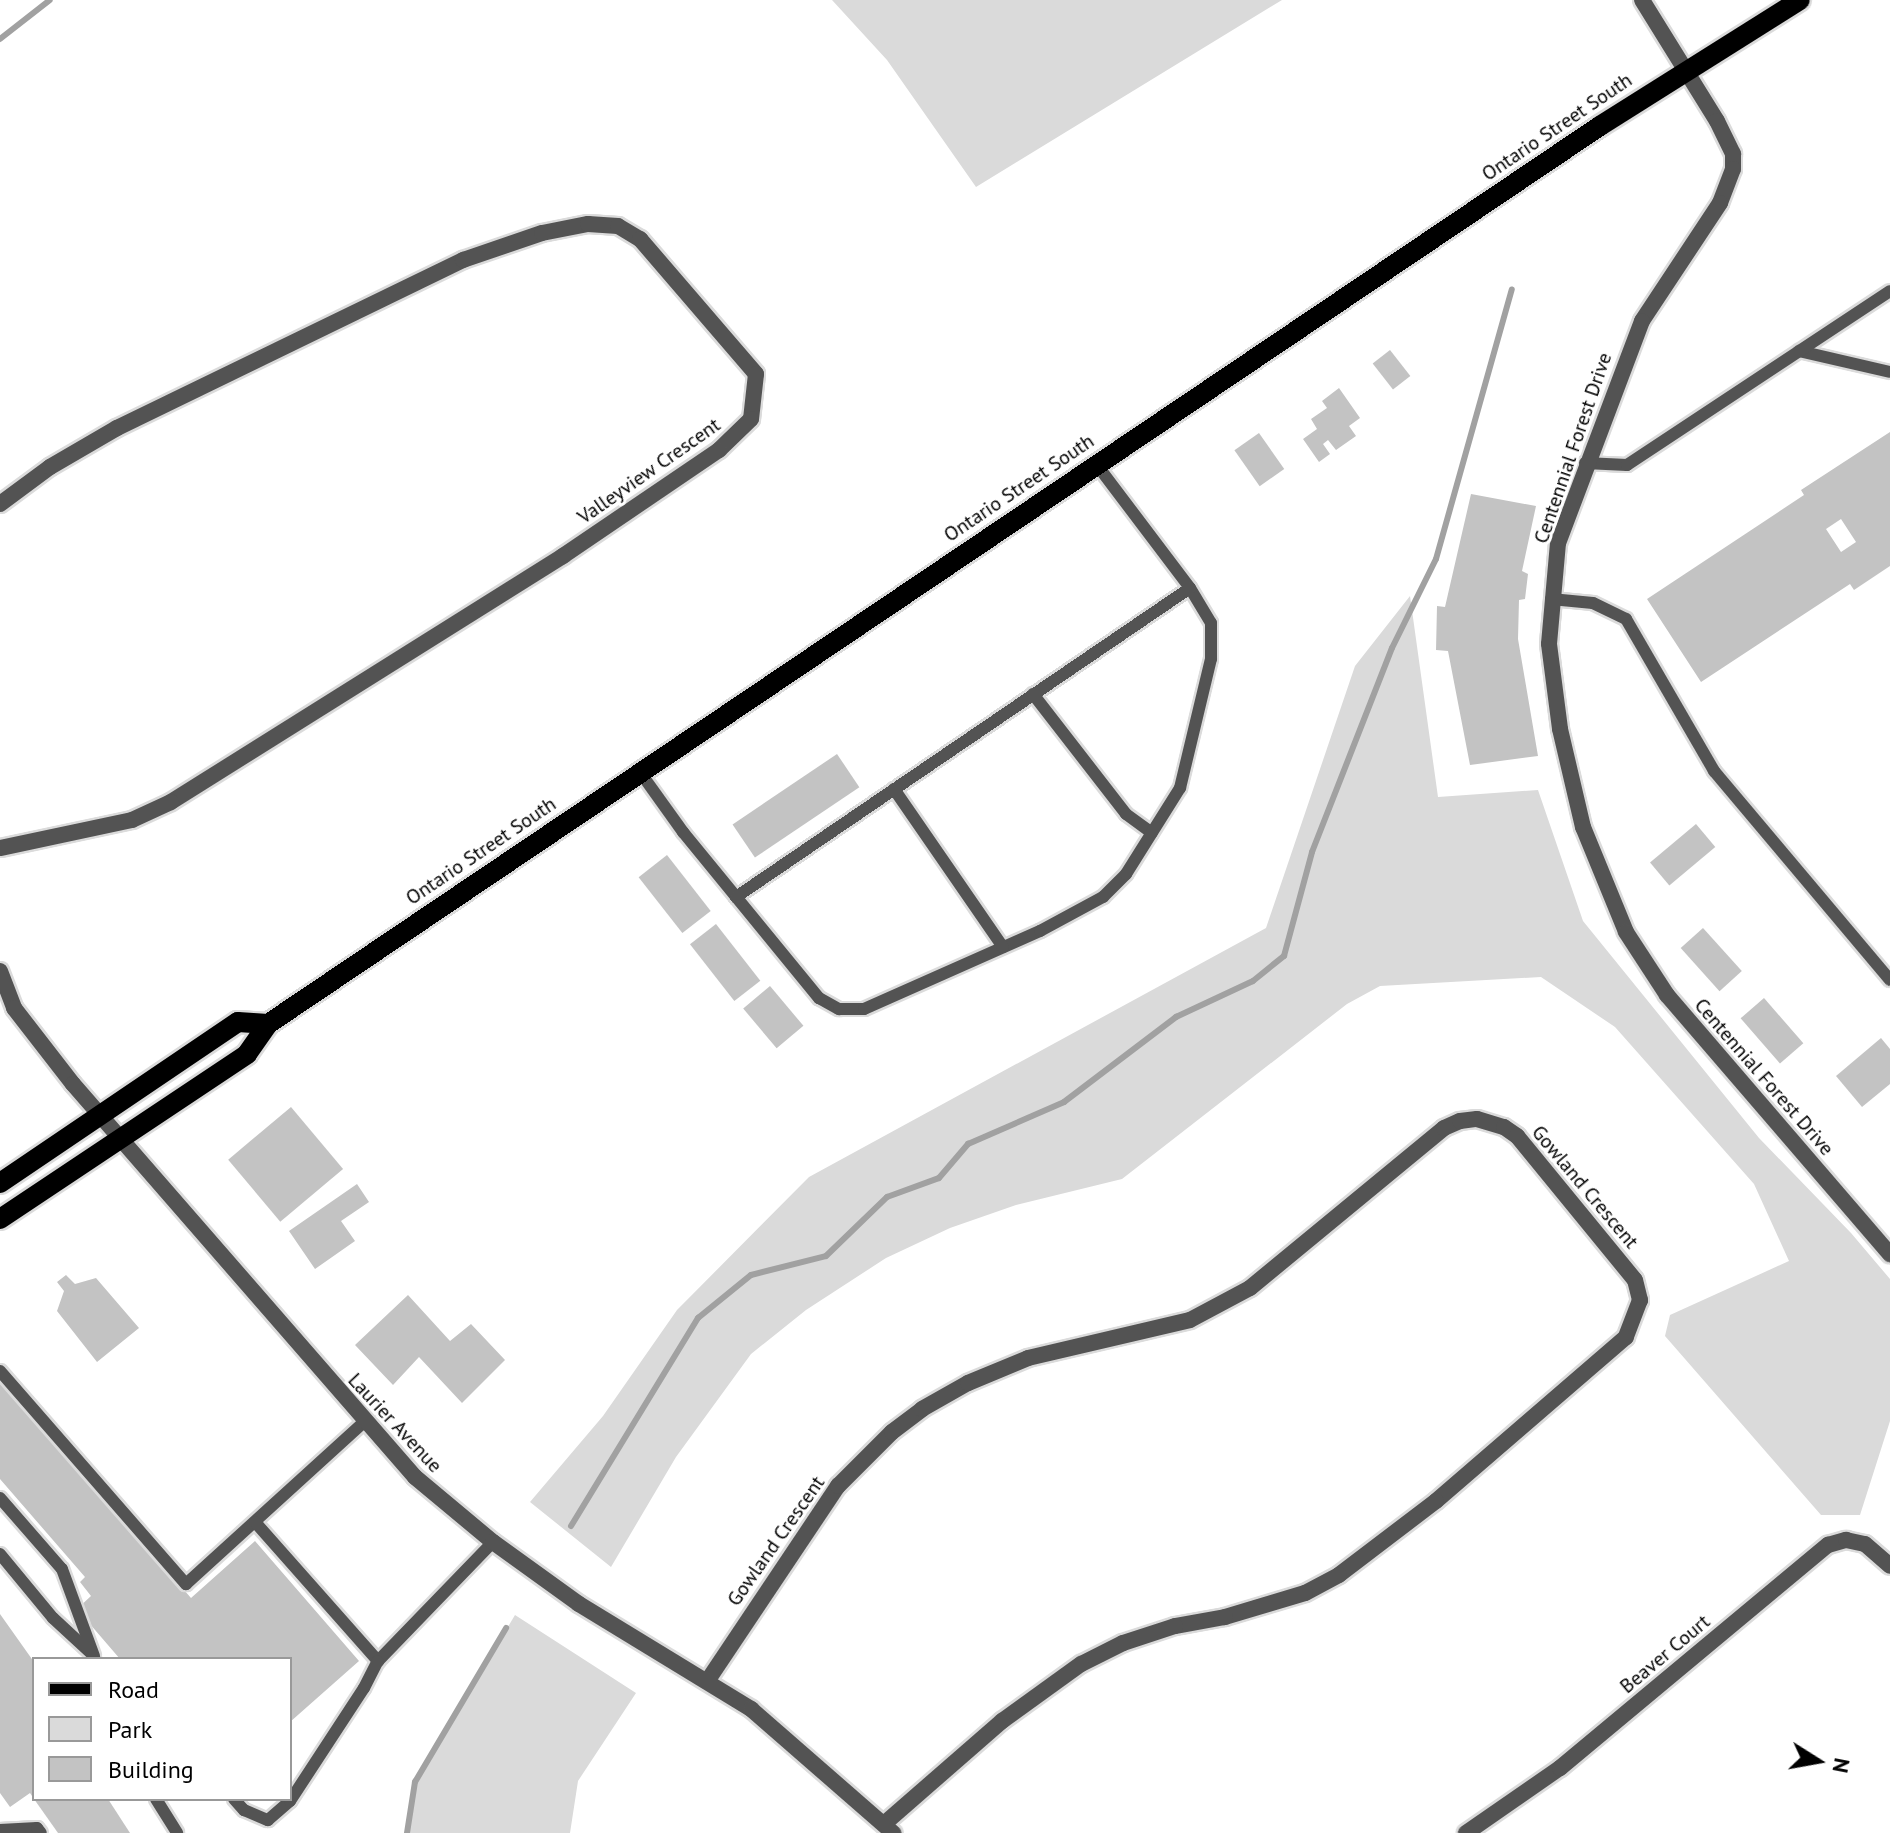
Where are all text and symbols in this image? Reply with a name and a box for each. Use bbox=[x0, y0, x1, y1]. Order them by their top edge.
street label: Ontario Street South bbox=[1477, 68, 1637, 186]
street label: Centennial Forest Drive bbox=[1529, 349, 1617, 547]
street label: Valleyview Crescent bbox=[573, 413, 725, 529]
street label: Ontario Street South bbox=[939, 429, 1099, 547]
street label: Ontario Street South bbox=[401, 792, 561, 910]
street label: Centennial Forest Drive bbox=[1689, 994, 1839, 1160]
street label: Gowland Crescent bbox=[1527, 1121, 1643, 1253]
street label: Laurier Avenue bbox=[343, 1368, 447, 1478]
street label: Gowland Crescent bbox=[722, 1471, 830, 1611]
street label: Beaver Court bbox=[1615, 1609, 1715, 1699]
legend bbox=[32, 1657, 292, 1801]
text: Road bbox=[108, 1674, 159, 1705]
text: Park bbox=[108, 1714, 152, 1745]
north arrow bbox=[1778, 1721, 1858, 1801]
text: Building bbox=[108, 1754, 194, 1785]
text: N bbox=[1826, 1756, 1857, 1775]

